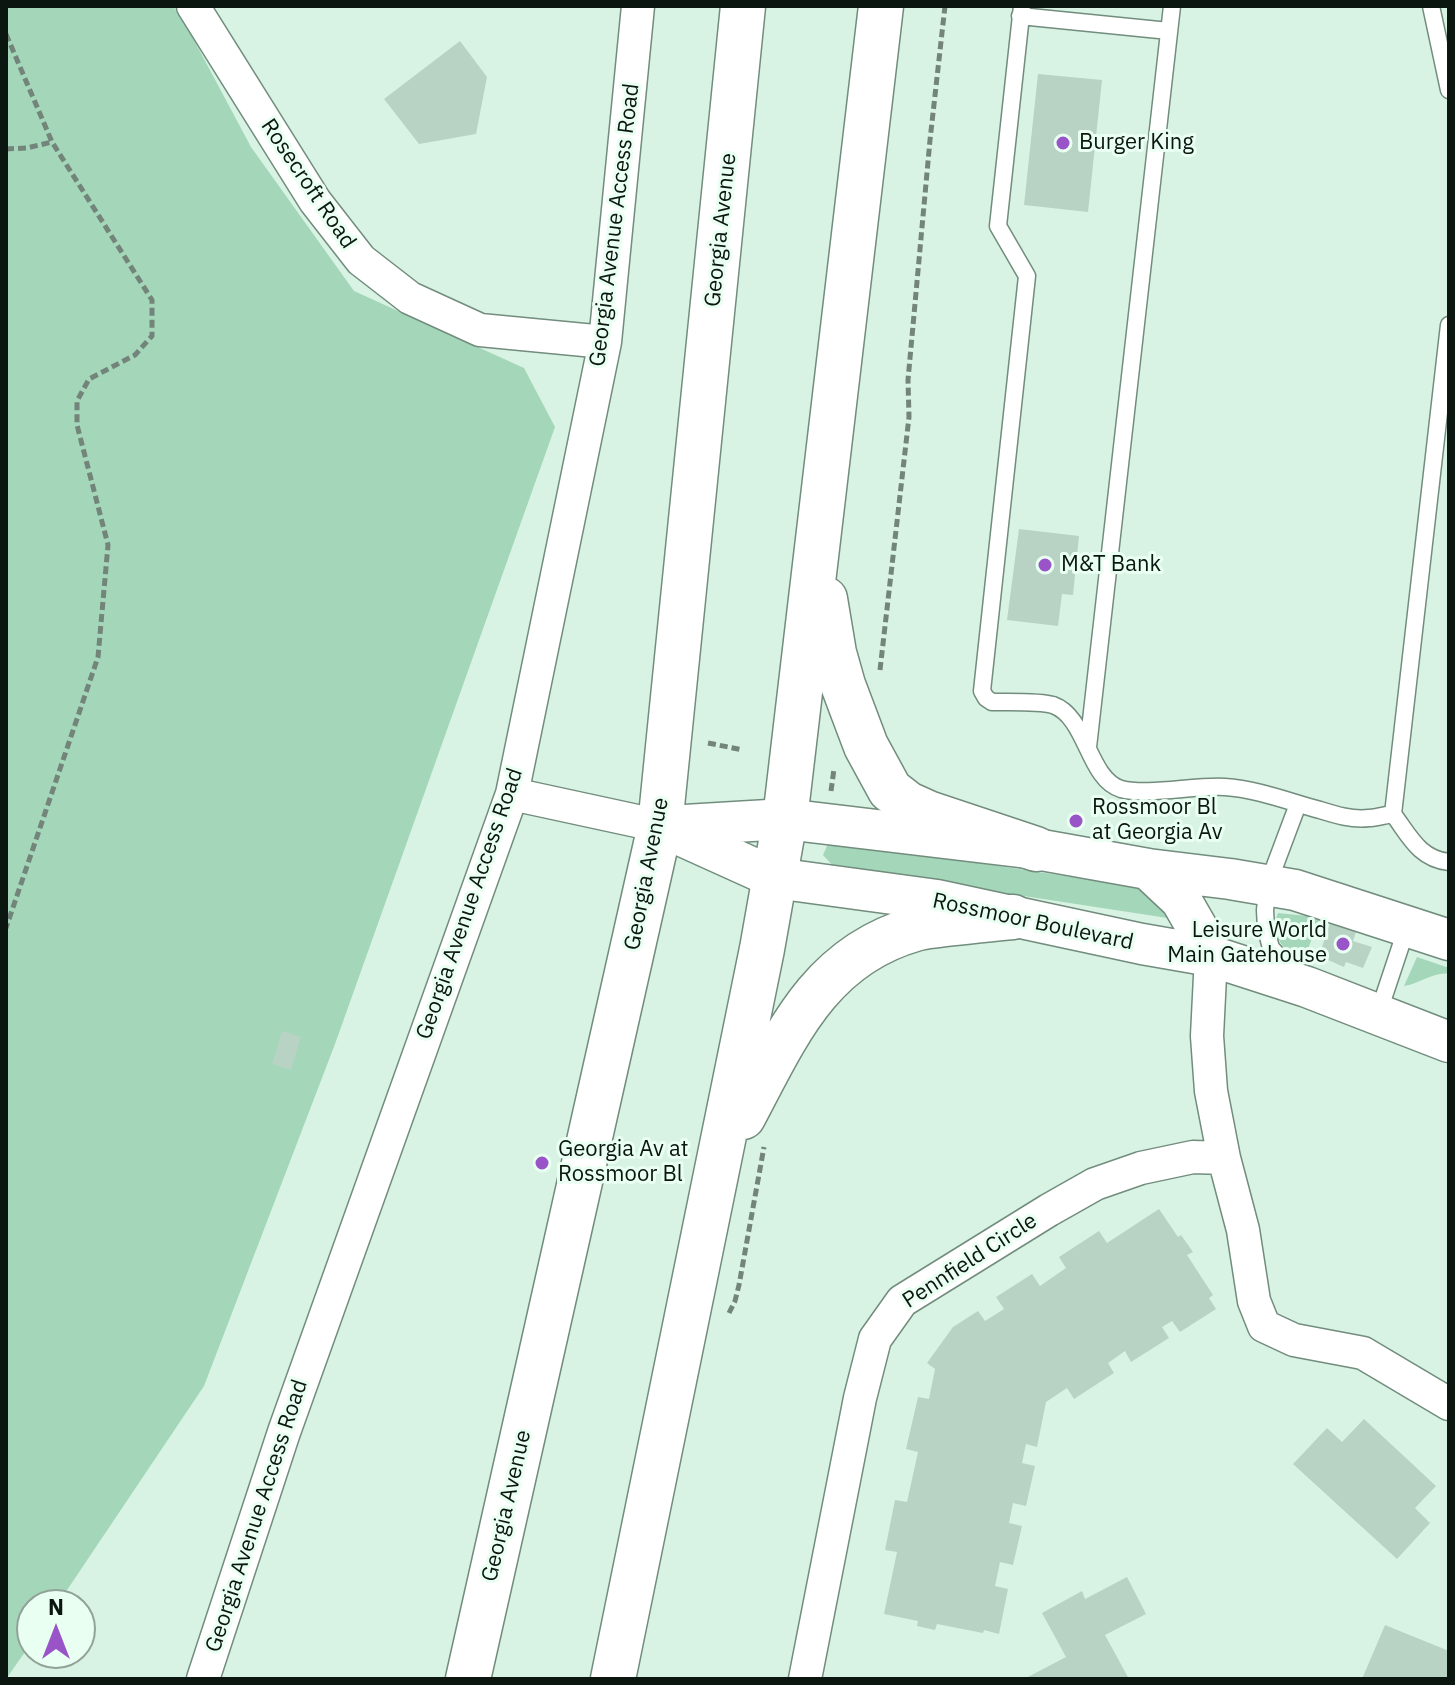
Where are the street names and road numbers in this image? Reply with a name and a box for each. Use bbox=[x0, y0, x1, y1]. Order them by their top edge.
street label: Georgia Avenue Access Road bbox=[585, 82, 645, 368]
street label: Rosecroft Road bbox=[255, 114, 361, 254]
street label: Georgia Avenue bbox=[700, 152, 742, 308]
street label: Georgia Avenue Access Road bbox=[411, 765, 529, 1043]
street label: Georgia Avenue bbox=[619, 796, 675, 952]
street label: Rossmoor Boulevard bbox=[930, 888, 1136, 956]
street label: Pennfield Circle bbox=[898, 1208, 1042, 1314]
street label: Georgia Avenue Access Road bbox=[200, 1376, 314, 1656]
street label: Georgia Avenue bbox=[477, 1428, 537, 1584]

